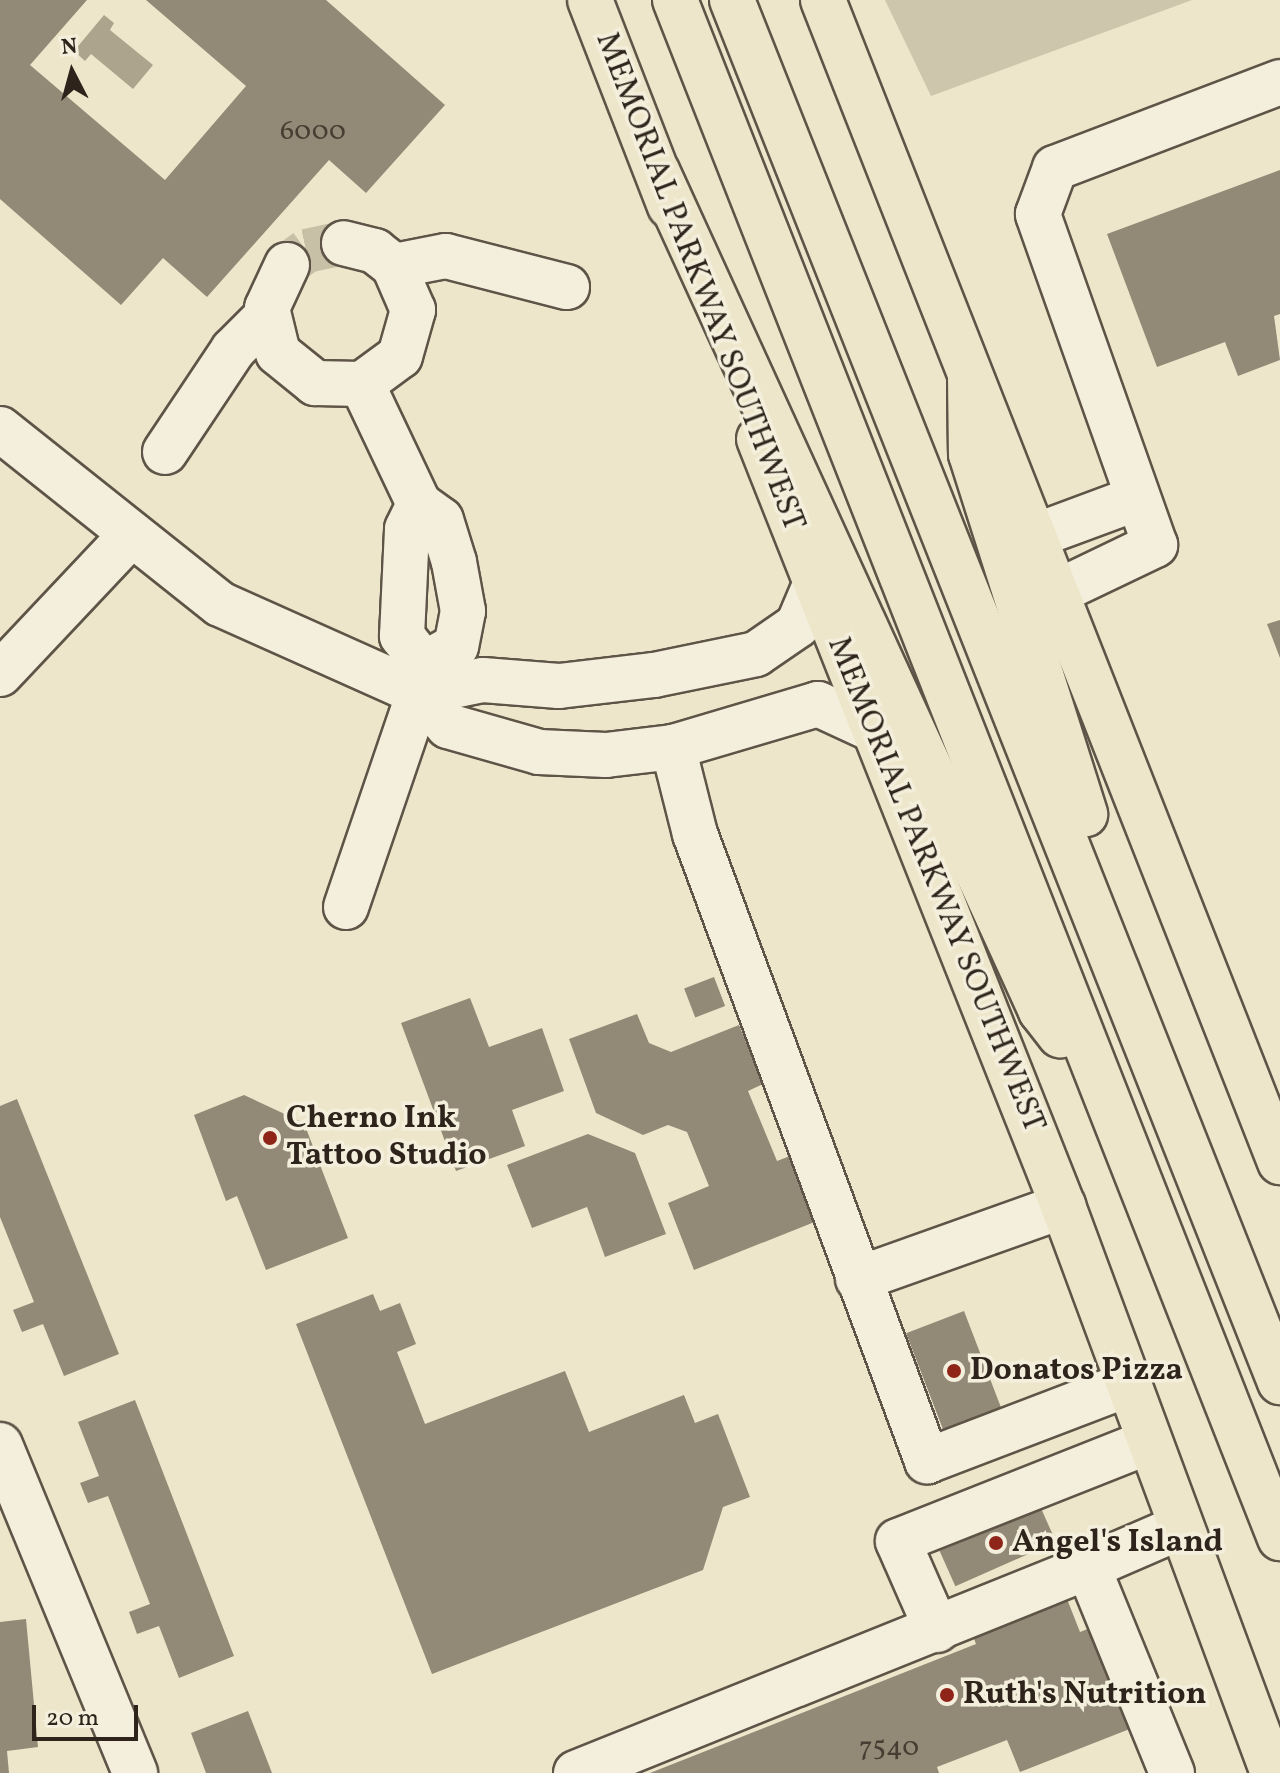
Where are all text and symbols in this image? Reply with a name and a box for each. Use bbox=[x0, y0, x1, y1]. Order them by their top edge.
street label: MEMORIAL PARKWAY SOUTHWEST bbox=[586, 27, 812, 537]
text: N bbox=[60, 31, 79, 64]
north arrow bbox=[32, 32, 112, 112]
house number: 6000 bbox=[280, 115, 346, 149]
street label: MEMORIAL PARKWAY SOUTHWEST bbox=[818, 631, 1052, 1139]
place label: Cherno Ink Tattoo Studio bbox=[286, 1101, 487, 1176]
marker: Cherno Ink Tattoo Studio bbox=[261, 1129, 279, 1147]
place label: Donatos Pizza bbox=[970, 1352, 1183, 1390]
marker: Donatos Pizza bbox=[945, 1362, 963, 1380]
place label: Angel's Island bbox=[1012, 1524, 1223, 1562]
marker: Angel's Island bbox=[987, 1534, 1005, 1552]
place label: Ruth's Nutrition bbox=[963, 1676, 1207, 1714]
marker: Ruth's Nutrition bbox=[938, 1686, 956, 1704]
scale bar bbox=[36, 1689, 142, 1739]
text: 20 m bbox=[46, 1702, 99, 1736]
house number: 7540 bbox=[859, 1731, 919, 1765]

